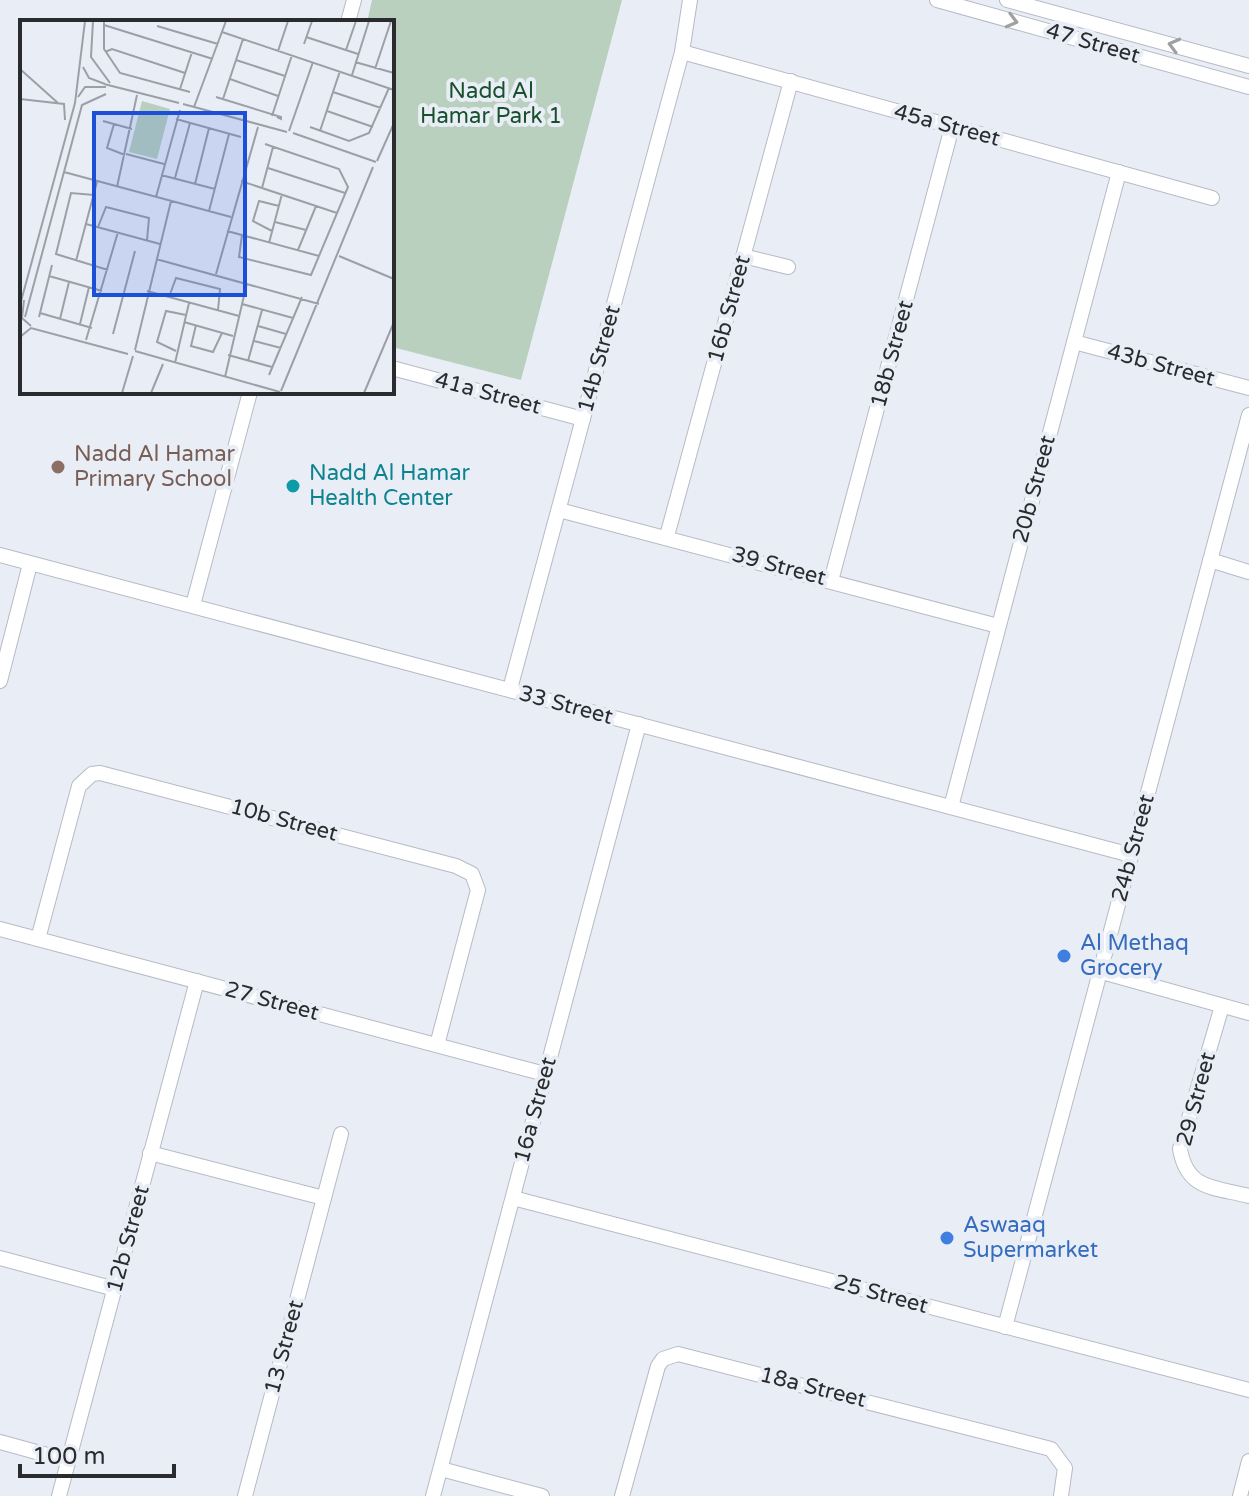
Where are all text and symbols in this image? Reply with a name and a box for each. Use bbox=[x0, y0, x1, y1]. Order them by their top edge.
one-way arrow bbox=[1005, 12, 1019, 28]
street label: 47 Street bbox=[1043, 17, 1143, 69]
inset map bbox=[20, 20, 394, 394]
one-way arrow bbox=[1167, 38, 1181, 55]
park label: Nadd Al Hamar Park 1 bbox=[420, 78, 562, 129]
street label: 45a Street bbox=[891, 98, 1003, 152]
street label: 16b Street bbox=[702, 252, 756, 366]
street label: 18b Street bbox=[865, 297, 919, 411]
street label: 14b Street bbox=[572, 302, 626, 416]
street label: 43b Street bbox=[1104, 338, 1218, 392]
street label: 41a Street bbox=[432, 366, 544, 420]
street label: 20b Street bbox=[1007, 432, 1061, 546]
place label: Nadd Al Hamar Primary School bbox=[74, 441, 236, 492]
marker: Nadd Al Hamar Primary School bbox=[49, 458, 67, 476]
place label: Nadd Al Hamar Health Center bbox=[309, 460, 471, 511]
marker: Nadd Al Hamar Health Center bbox=[284, 477, 302, 495]
street label: 39 Street bbox=[729, 541, 829, 591]
street label: 33 Street bbox=[516, 680, 616, 730]
street label: 24b Street bbox=[1106, 791, 1160, 905]
street label: 10b Street bbox=[227, 793, 341, 847]
place label: Al Methaq Grocery bbox=[1080, 930, 1189, 981]
marker: Al Methaq Grocery bbox=[1055, 947, 1073, 965]
street label: 27 Street bbox=[222, 976, 322, 1026]
street label: 29 Street bbox=[1171, 1049, 1221, 1149]
street label: 16a Street bbox=[508, 1054, 562, 1166]
street label: 12b Street bbox=[101, 1182, 155, 1296]
place label: Aswaaq Supermarket bbox=[963, 1212, 1098, 1263]
marker: Aswaaq Supermarket bbox=[938, 1229, 956, 1247]
street label: 25 Street bbox=[831, 1269, 931, 1319]
street label: 13 Street bbox=[259, 1297, 309, 1397]
street label: 18a Street bbox=[757, 1361, 869, 1413]
scale bar bbox=[20, 1428, 174, 1478]
text: 100 m bbox=[32, 1442, 106, 1471]

